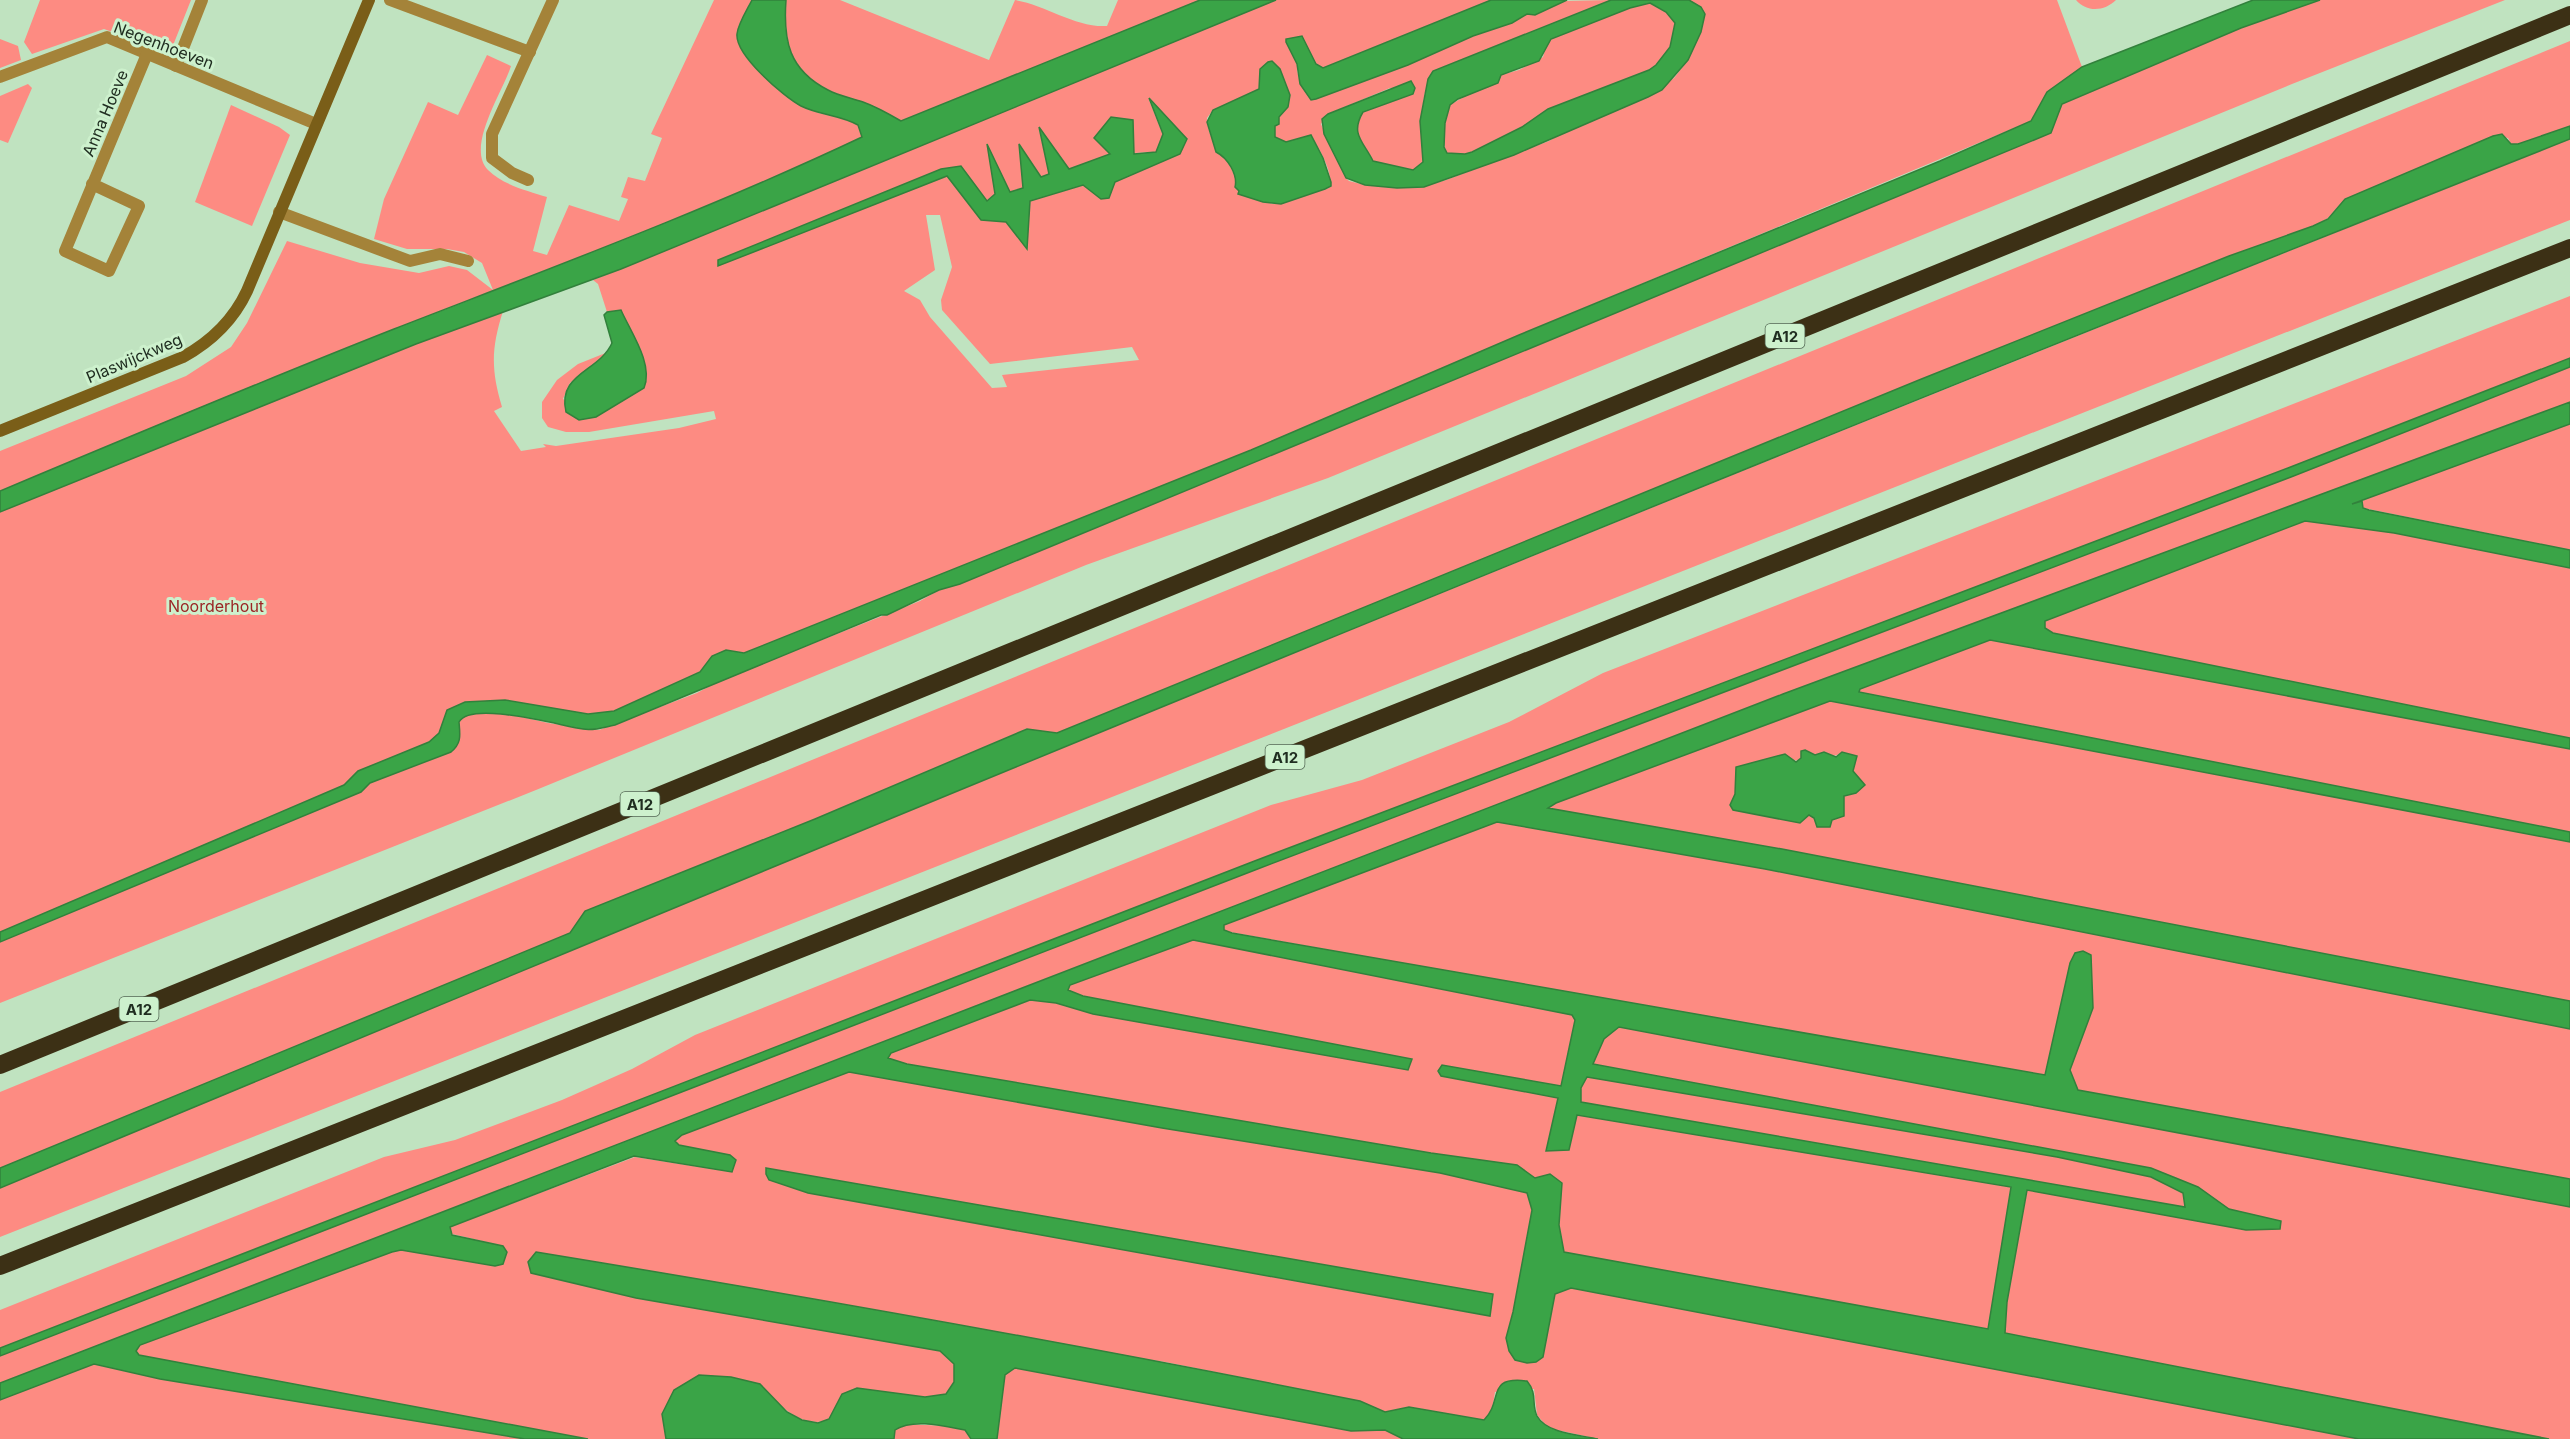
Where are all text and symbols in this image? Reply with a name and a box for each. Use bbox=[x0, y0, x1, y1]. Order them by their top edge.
street label: Negenhoeven bbox=[111, 17, 217, 73]
street label: Anna Hoeve bbox=[78, 67, 132, 159]
road number: A12 bbox=[1766, 324, 1804, 348]
street label: Plaswijckweg bbox=[83, 329, 185, 387]
park label: Noorderhout bbox=[168, 596, 264, 616]
road number: A12 bbox=[1266, 745, 1304, 769]
road number: A12 bbox=[620, 792, 660, 816]
road number: A12 bbox=[120, 997, 158, 1021]

